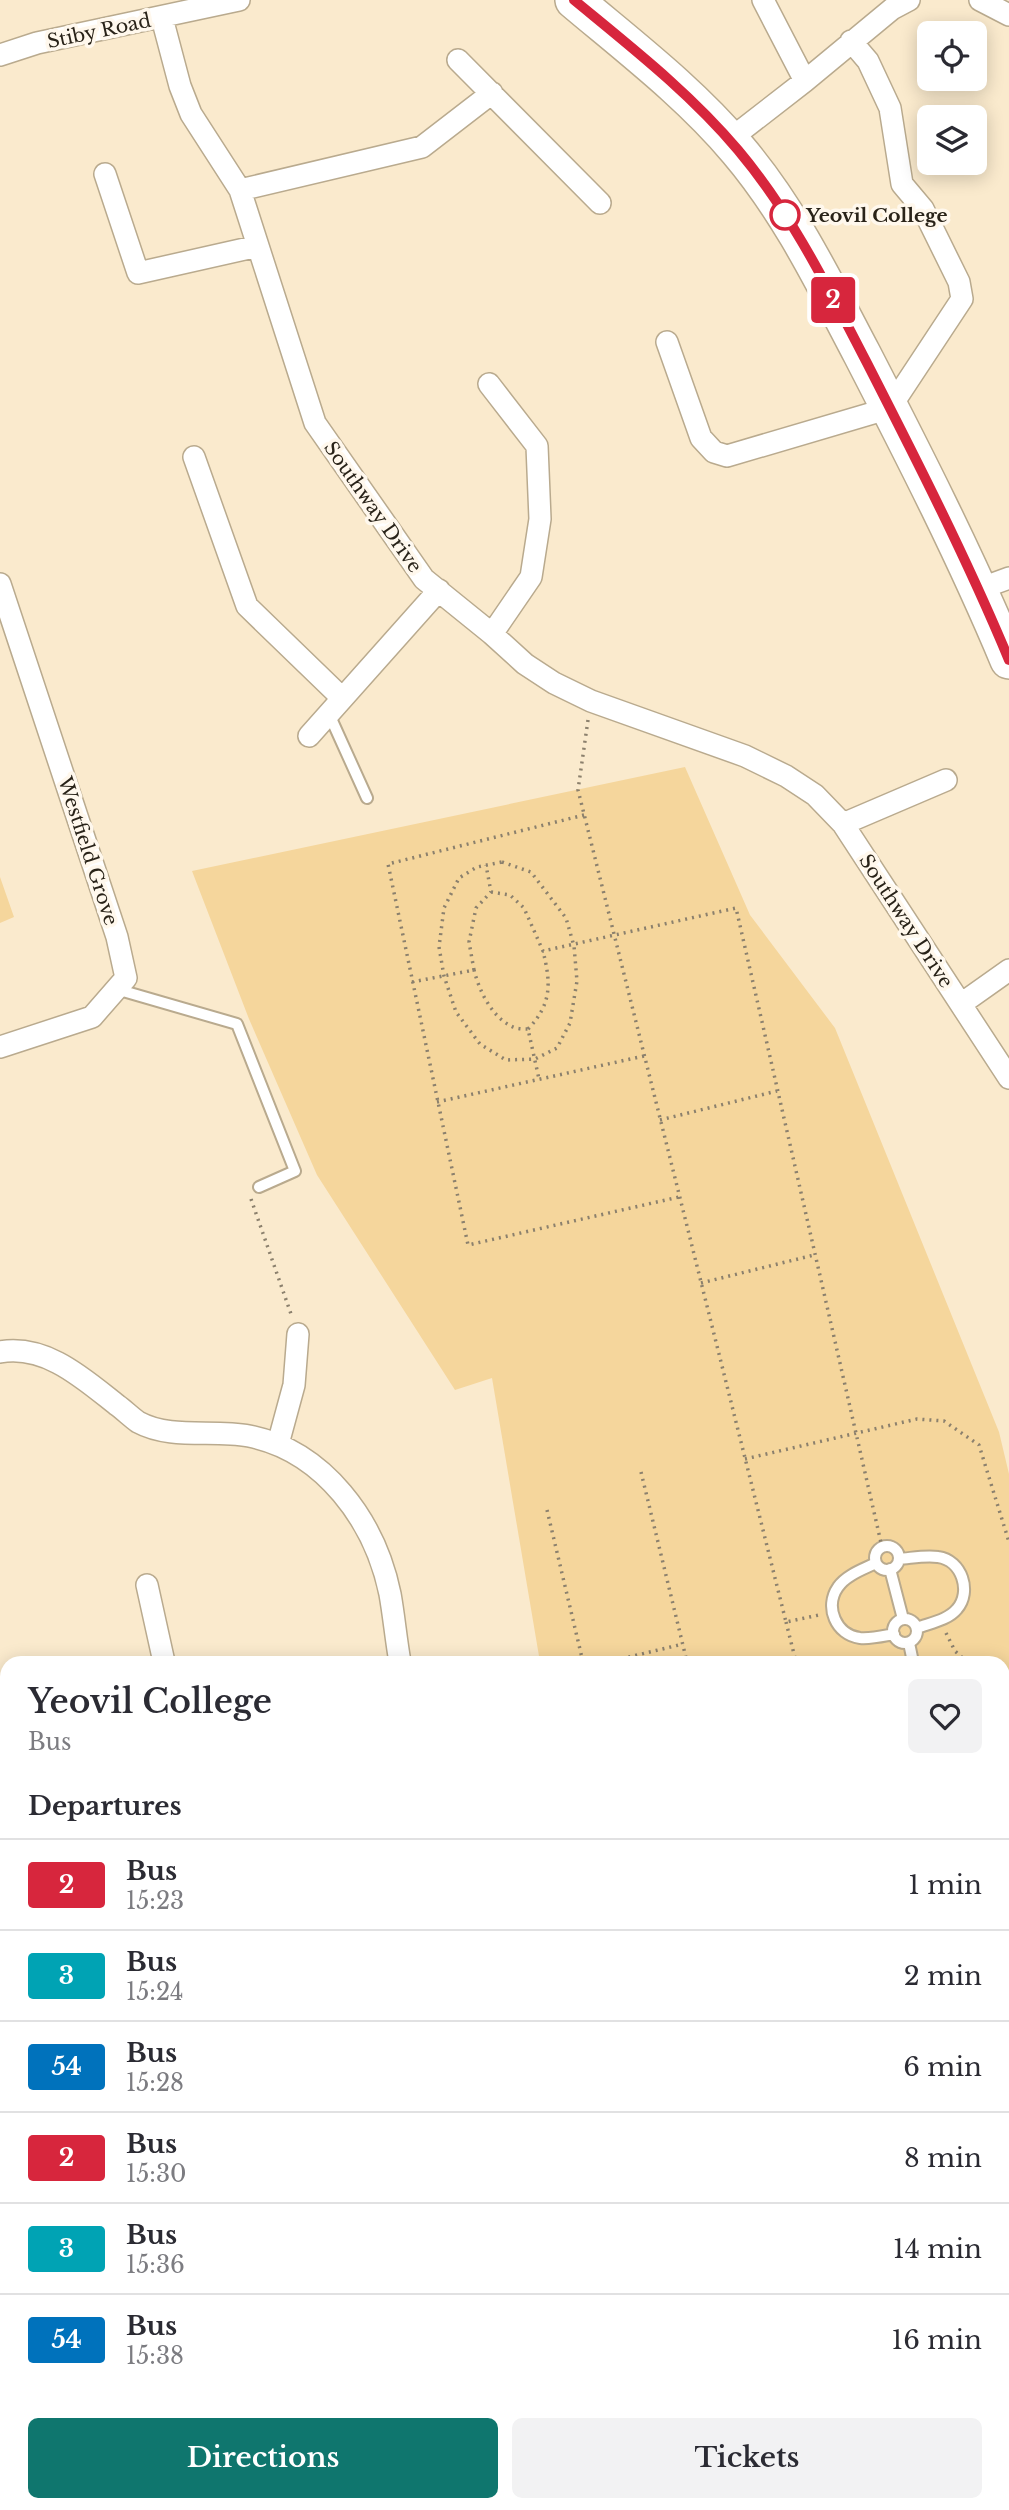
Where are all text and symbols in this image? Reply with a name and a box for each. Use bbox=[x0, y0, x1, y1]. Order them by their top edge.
street label: Stiby Road bbox=[45, 9, 153, 53]
map controls bbox=[917, 21, 987, 175]
button: locate bbox=[917, 21, 987, 91]
button: layers bbox=[917, 105, 987, 175]
marker: Yeovil College bbox=[770, 200, 800, 230]
place label: Yeovil College bbox=[805, 204, 948, 227]
line badge: 2 bbox=[810, 277, 856, 323]
text: 2 bbox=[825, 285, 841, 314]
street label: Southway Drive bbox=[319, 437, 427, 577]
street label: Westfield Grove bbox=[53, 773, 123, 928]
street label: Southway Drive bbox=[854, 850, 958, 992]
button: heart bbox=[908, 1679, 982, 1753]
text: Yeovil College bbox=[28, 1681, 272, 1722]
text: Bus bbox=[28, 1728, 71, 1756]
text: Departures bbox=[28, 1790, 182, 1822]
text: Bus bbox=[126, 1855, 177, 1887]
text: 1 min bbox=[908, 1869, 982, 1901]
text: 2 bbox=[59, 1870, 74, 1899]
text: 15:23 bbox=[126, 1887, 184, 1915]
text: Bus bbox=[126, 1946, 177, 1978]
text: 2 min bbox=[904, 1960, 982, 1992]
text: 3 bbox=[59, 1961, 74, 1990]
text: 15:24 bbox=[126, 1978, 184, 2006]
text: Bus bbox=[126, 2037, 177, 2069]
text: 6 min bbox=[903, 2051, 982, 2083]
text: 54 bbox=[51, 2052, 82, 2081]
text: 15:28 bbox=[126, 2069, 184, 2097]
text: Bus bbox=[126, 2128, 177, 2160]
text: 8 min bbox=[904, 2142, 982, 2174]
text: 2 bbox=[59, 2143, 74, 2172]
text: 15:30 bbox=[126, 2160, 186, 2188]
text: Bus bbox=[126, 2219, 177, 2251]
text: 14 min bbox=[893, 2233, 982, 2265]
text: 3 bbox=[59, 2234, 74, 2263]
text: 15:36 bbox=[126, 2251, 185, 2279]
text: Bus bbox=[126, 2310, 177, 2342]
text: 16 min bbox=[892, 2324, 982, 2356]
text: 54 bbox=[51, 2325, 82, 2354]
text: 15:38 bbox=[126, 2342, 184, 2370]
button: Directions bbox=[28, 2418, 498, 2498]
button: Tickets bbox=[512, 2418, 982, 2498]

